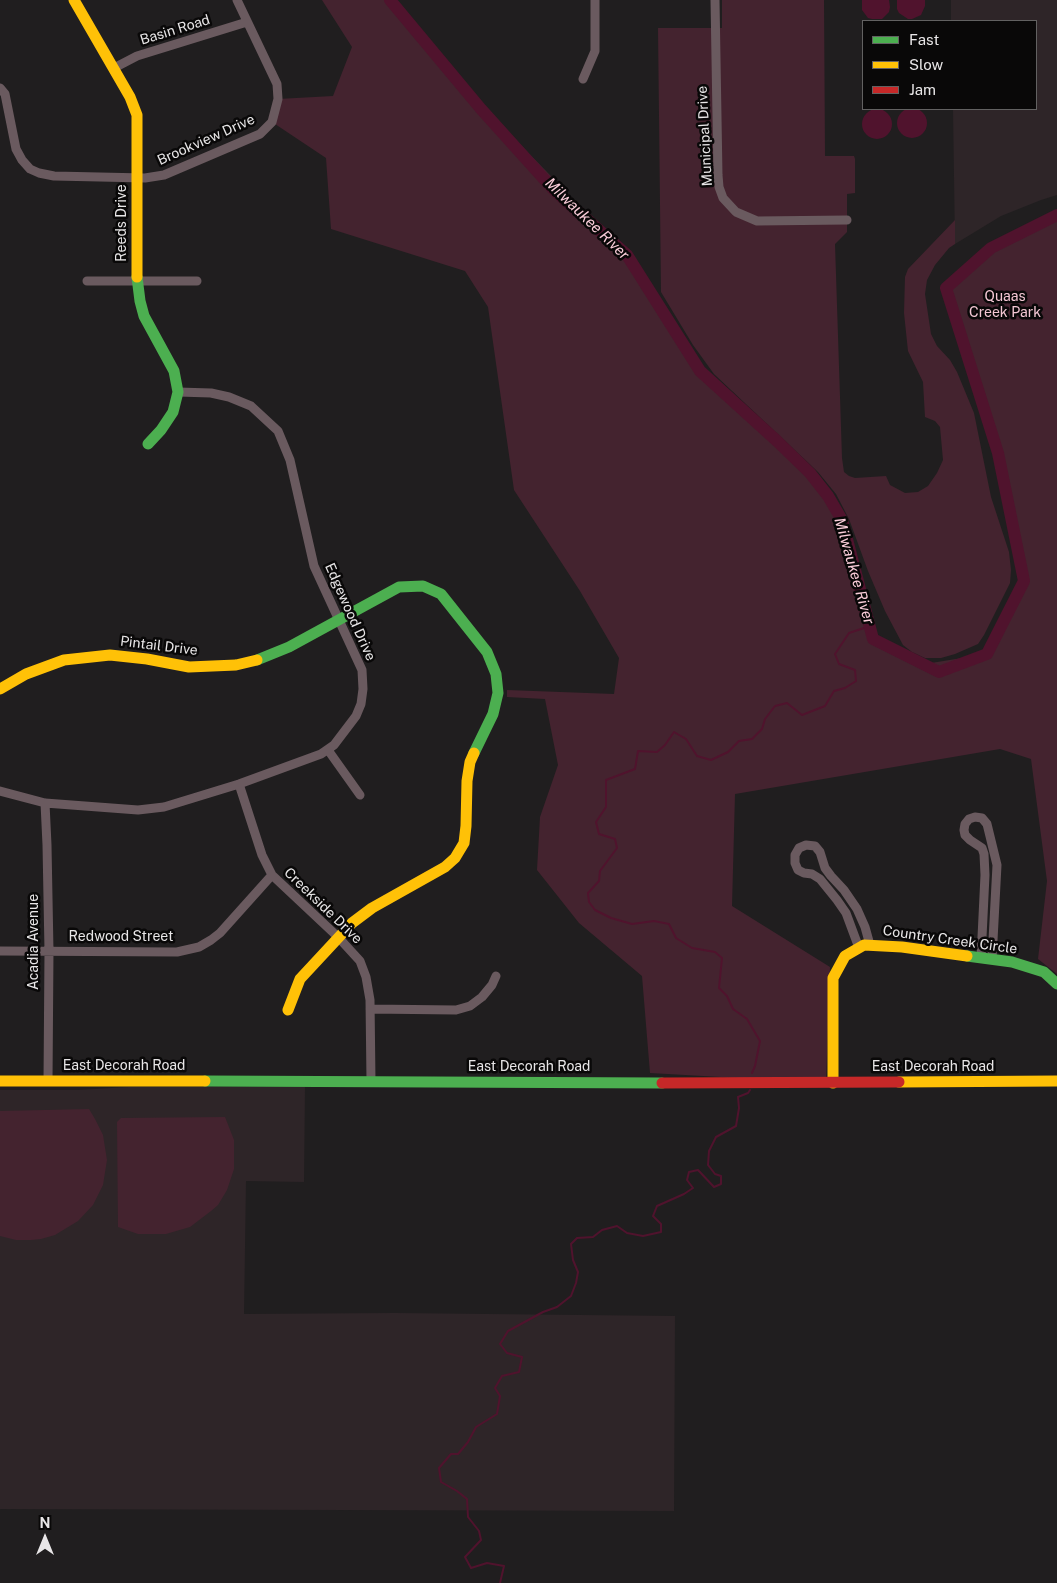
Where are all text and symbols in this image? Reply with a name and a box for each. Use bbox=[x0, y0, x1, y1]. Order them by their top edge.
street label: Basin Road bbox=[138, 11, 212, 49]
legend bbox=[862, 20, 1037, 110]
text: Fast bbox=[909, 31, 939, 48]
text: Slow bbox=[909, 56, 943, 73]
text: Jam bbox=[909, 81, 936, 98]
street label: Municipal Drive bbox=[694, 85, 716, 187]
street label: Brookview Drive bbox=[155, 111, 257, 169]
water label: Milwaukee River bbox=[541, 174, 633, 264]
street label: Reeds Drive bbox=[114, 184, 130, 262]
park label: Quaas Creek Park bbox=[969, 289, 1041, 322]
water label: Milwaukee River bbox=[830, 516, 878, 626]
street label: Edgewood Drive bbox=[321, 561, 379, 663]
street label: Pintail Drive bbox=[119, 633, 199, 659]
street label: Creekside Drive bbox=[280, 864, 366, 948]
street label: Acadia Avenue bbox=[26, 894, 42, 990]
street label: Country Creek Circle bbox=[882, 922, 1018, 958]
street label: Redwood Street bbox=[69, 929, 173, 945]
street label: East Decorah Road bbox=[63, 1058, 185, 1074]
street label: East Decorah Road bbox=[468, 1059, 590, 1075]
street label: East Decorah Road bbox=[872, 1059, 994, 1075]
north arrow bbox=[20, 1513, 70, 1563]
text: N bbox=[40, 1515, 50, 1531]

